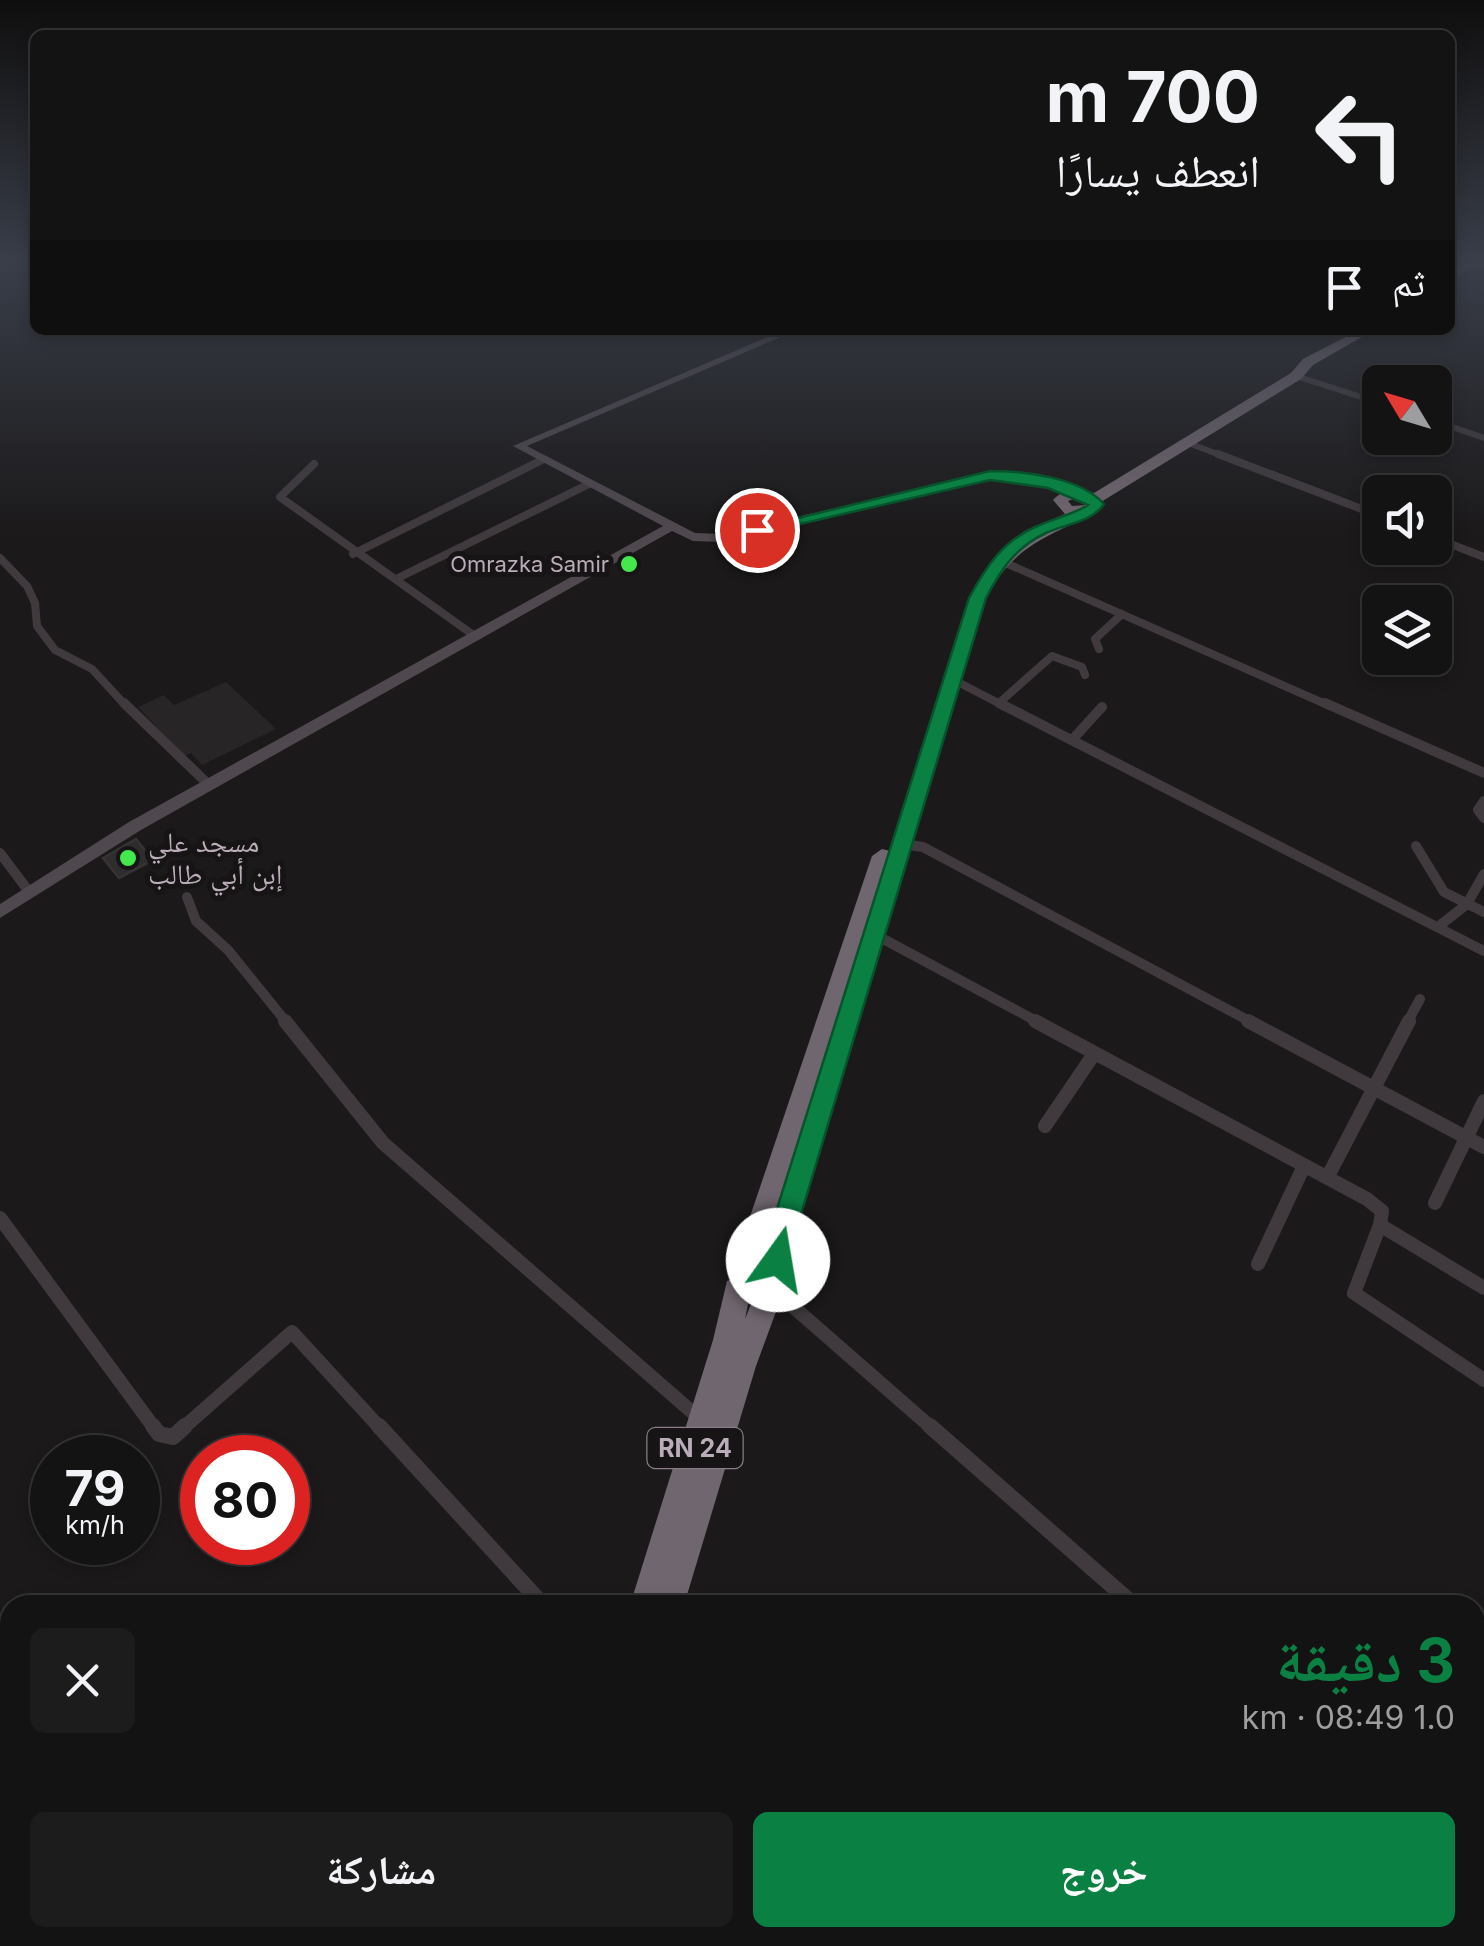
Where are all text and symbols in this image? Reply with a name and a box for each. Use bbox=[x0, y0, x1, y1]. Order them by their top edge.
text: 700 m bbox=[1046, 54, 1260, 139]
icon: left bbox=[1295, 70, 1425, 200]
text: انعطف يسارًا bbox=[1056, 143, 1260, 198]
text: ثم bbox=[1392, 259, 1425, 305]
icon: arrive bbox=[1317, 260, 1372, 315]
north arrow bbox=[1362, 365, 1452, 455]
map controls bbox=[1362, 365, 1452, 675]
button: sound bbox=[1362, 475, 1452, 565]
pin bbox=[715, 488, 800, 573]
icon: arrive bbox=[730, 503, 785, 558]
place label: Omrazka Samir bbox=[450, 551, 609, 577]
marker: Omrazka Samir bbox=[618, 553, 640, 575]
button: layers bbox=[1362, 585, 1452, 675]
place label: مسجد علي إبن أبي طالب bbox=[148, 825, 282, 897]
marker: مسجد علي إبن أبي طالب bbox=[117, 847, 139, 869]
position arrow bbox=[726, 1208, 830, 1312]
road number: RN 24 bbox=[648, 1428, 742, 1468]
speed limit sign: 80 bbox=[180, 1435, 310, 1565]
text: 79 bbox=[64, 1458, 126, 1518]
text: km/h bbox=[65, 1510, 125, 1540]
text: 3 دقيقة bbox=[1276, 1624, 1455, 1696]
button: close bbox=[30, 1628, 135, 1733]
text: 1.0 km · 08:49 bbox=[1242, 1698, 1455, 1737]
button: مشاركة bbox=[30, 1812, 733, 1927]
button: خروج bbox=[753, 1812, 1455, 1927]

